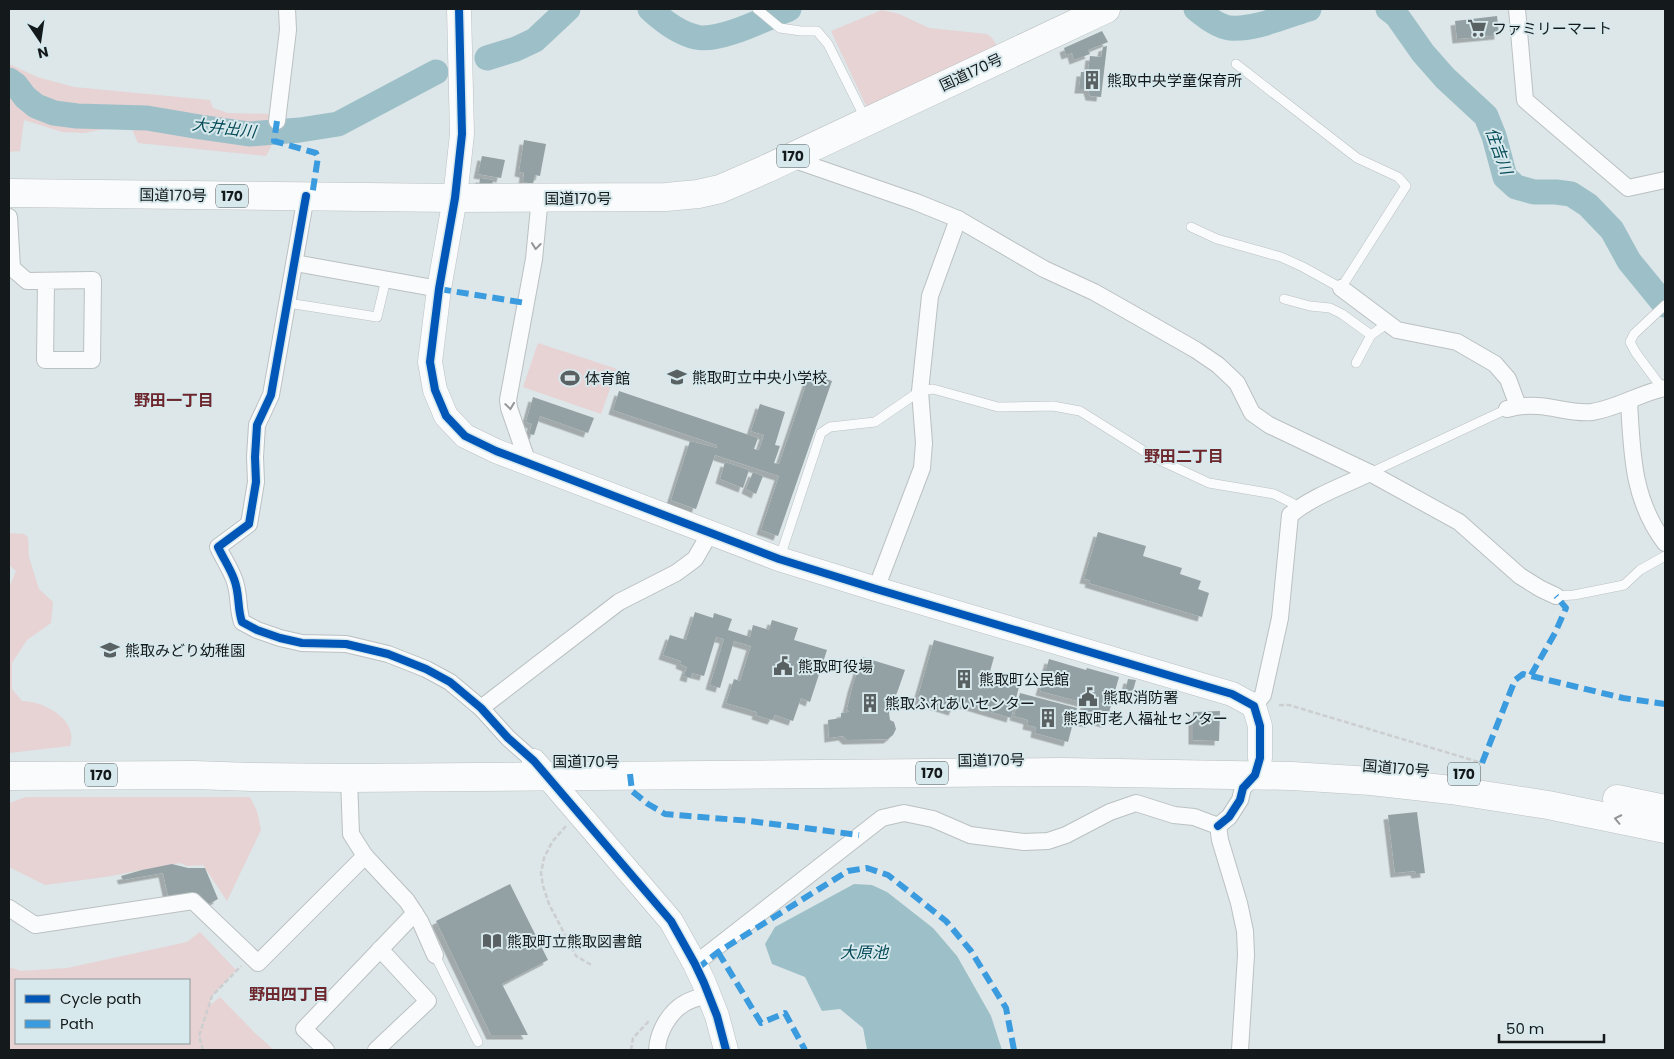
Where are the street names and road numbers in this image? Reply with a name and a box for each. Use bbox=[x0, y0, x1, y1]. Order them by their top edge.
street label: 国道170号 bbox=[936, 48, 1006, 96]
road number: 170 bbox=[777, 144, 809, 168]
street label: 国道170号 bbox=[139, 184, 207, 206]
road number: 170 bbox=[216, 185, 248, 208]
street label: 国道170号 bbox=[544, 188, 612, 209]
street label: 国道170号 bbox=[957, 749, 1025, 771]
street label: 国道170号 bbox=[552, 751, 620, 772]
street label: 国道170号 bbox=[1362, 755, 1430, 781]
road number: 170 bbox=[916, 761, 948, 784]
road number: 170 bbox=[1448, 762, 1480, 786]
road number: 170 bbox=[85, 764, 117, 786]

